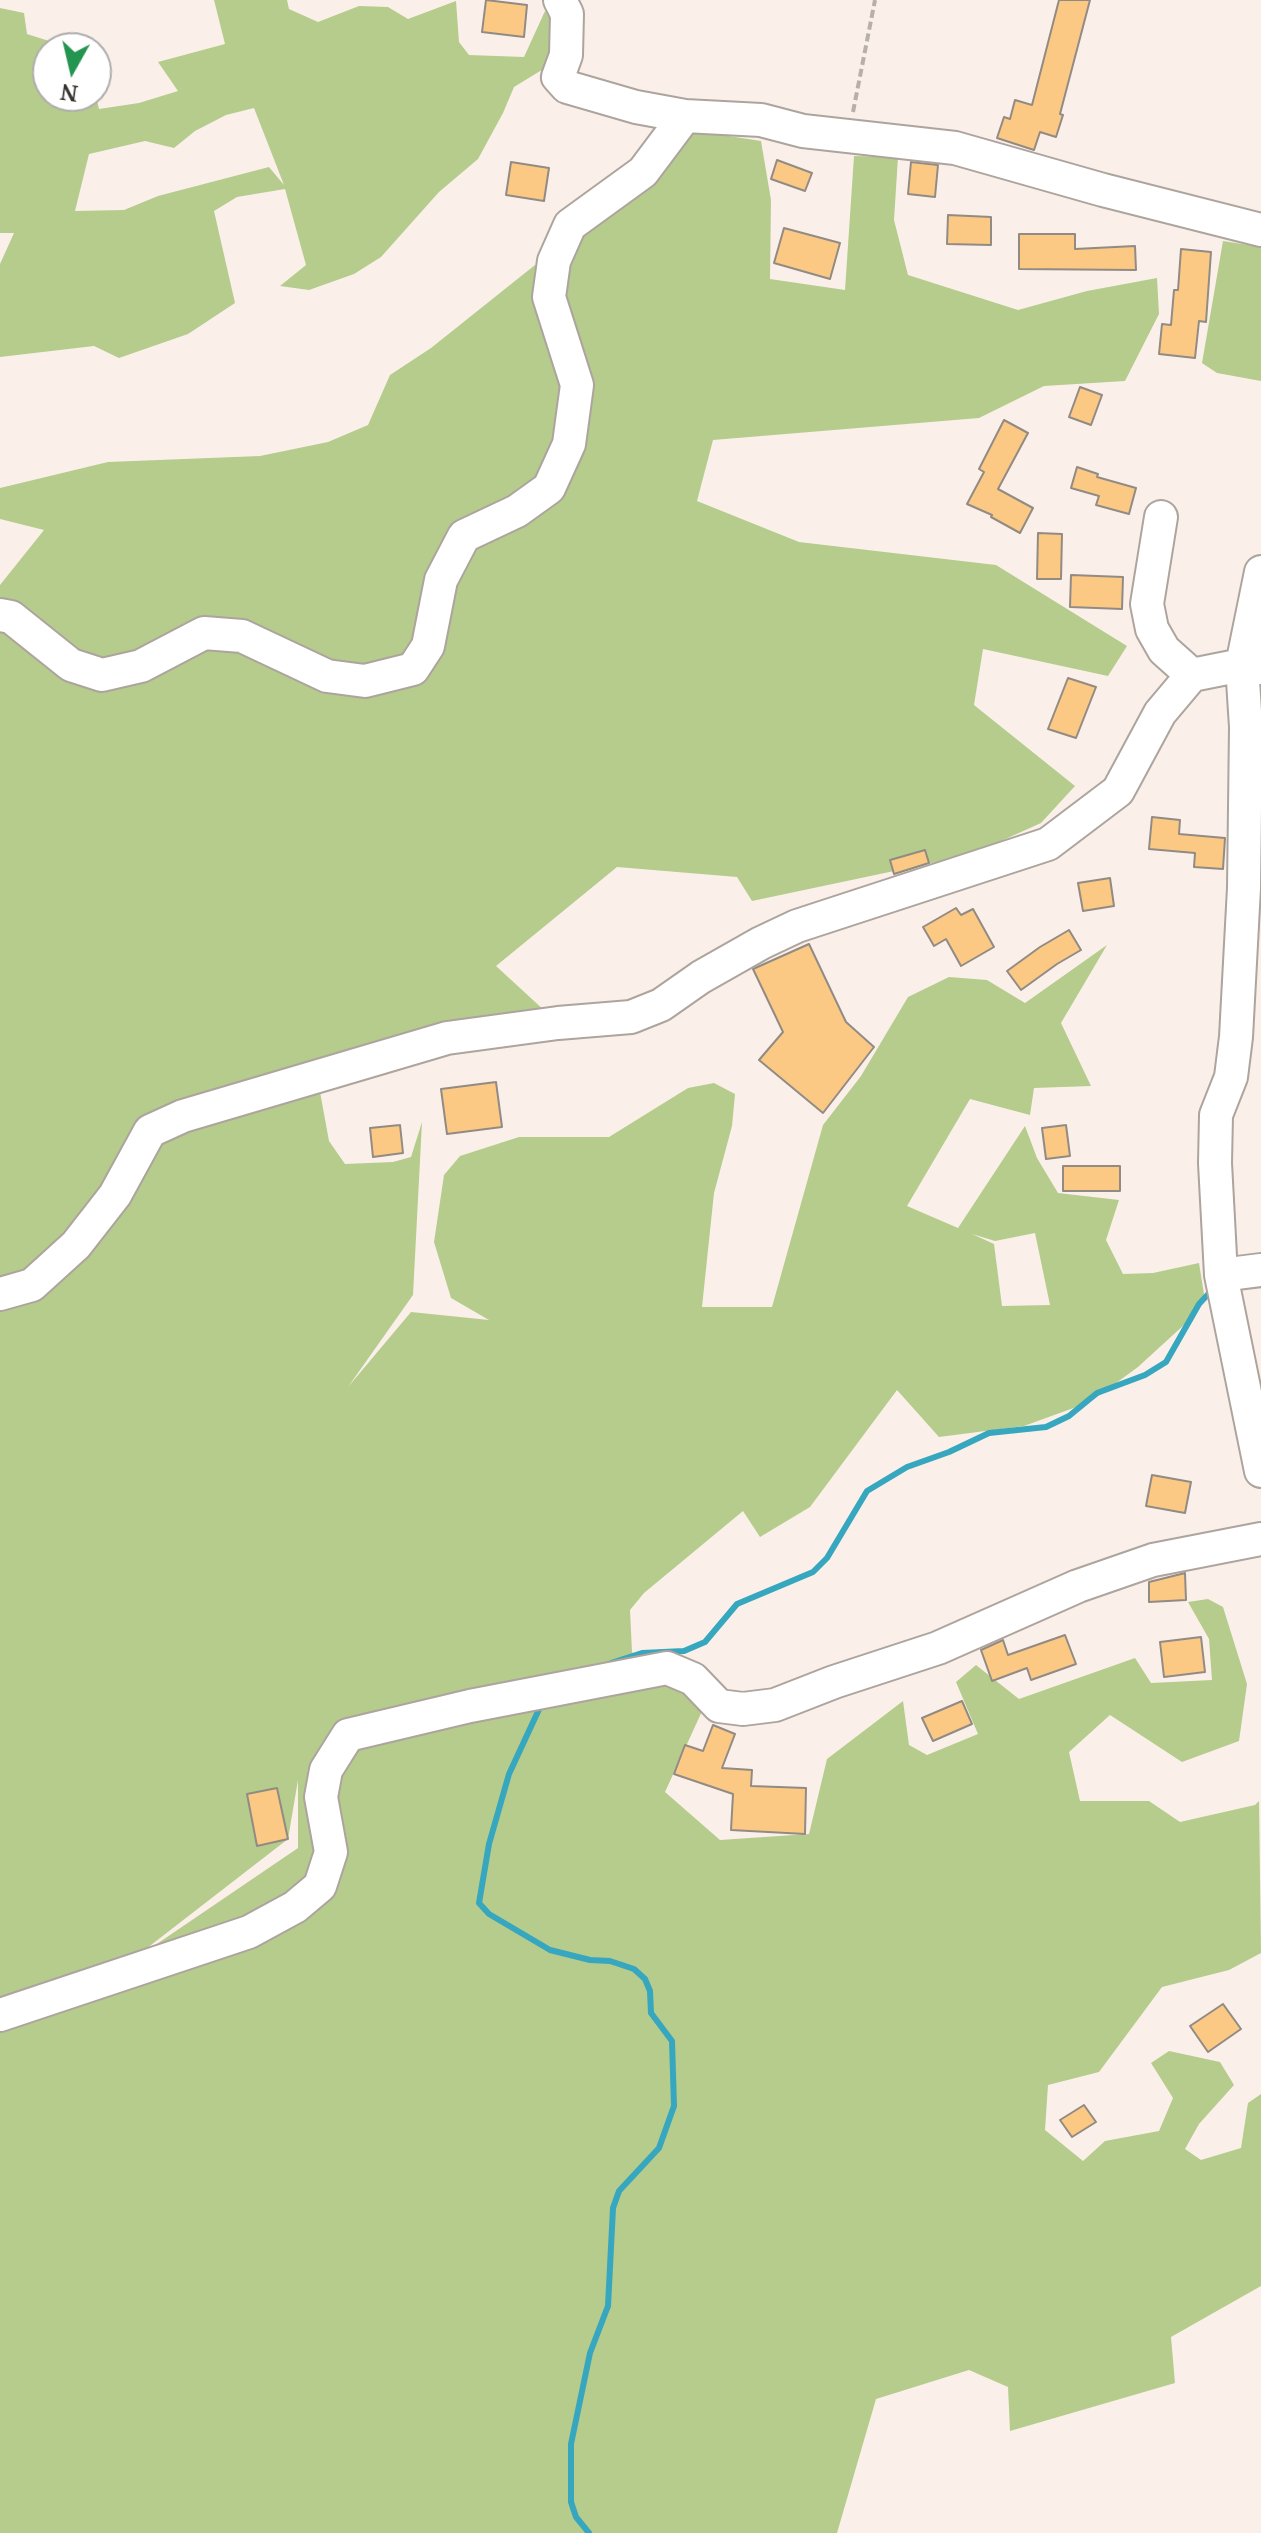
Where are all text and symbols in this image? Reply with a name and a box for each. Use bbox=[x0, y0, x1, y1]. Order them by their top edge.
north arrow bbox=[32, 32, 112, 112]
text: N bbox=[58, 78, 80, 110]

